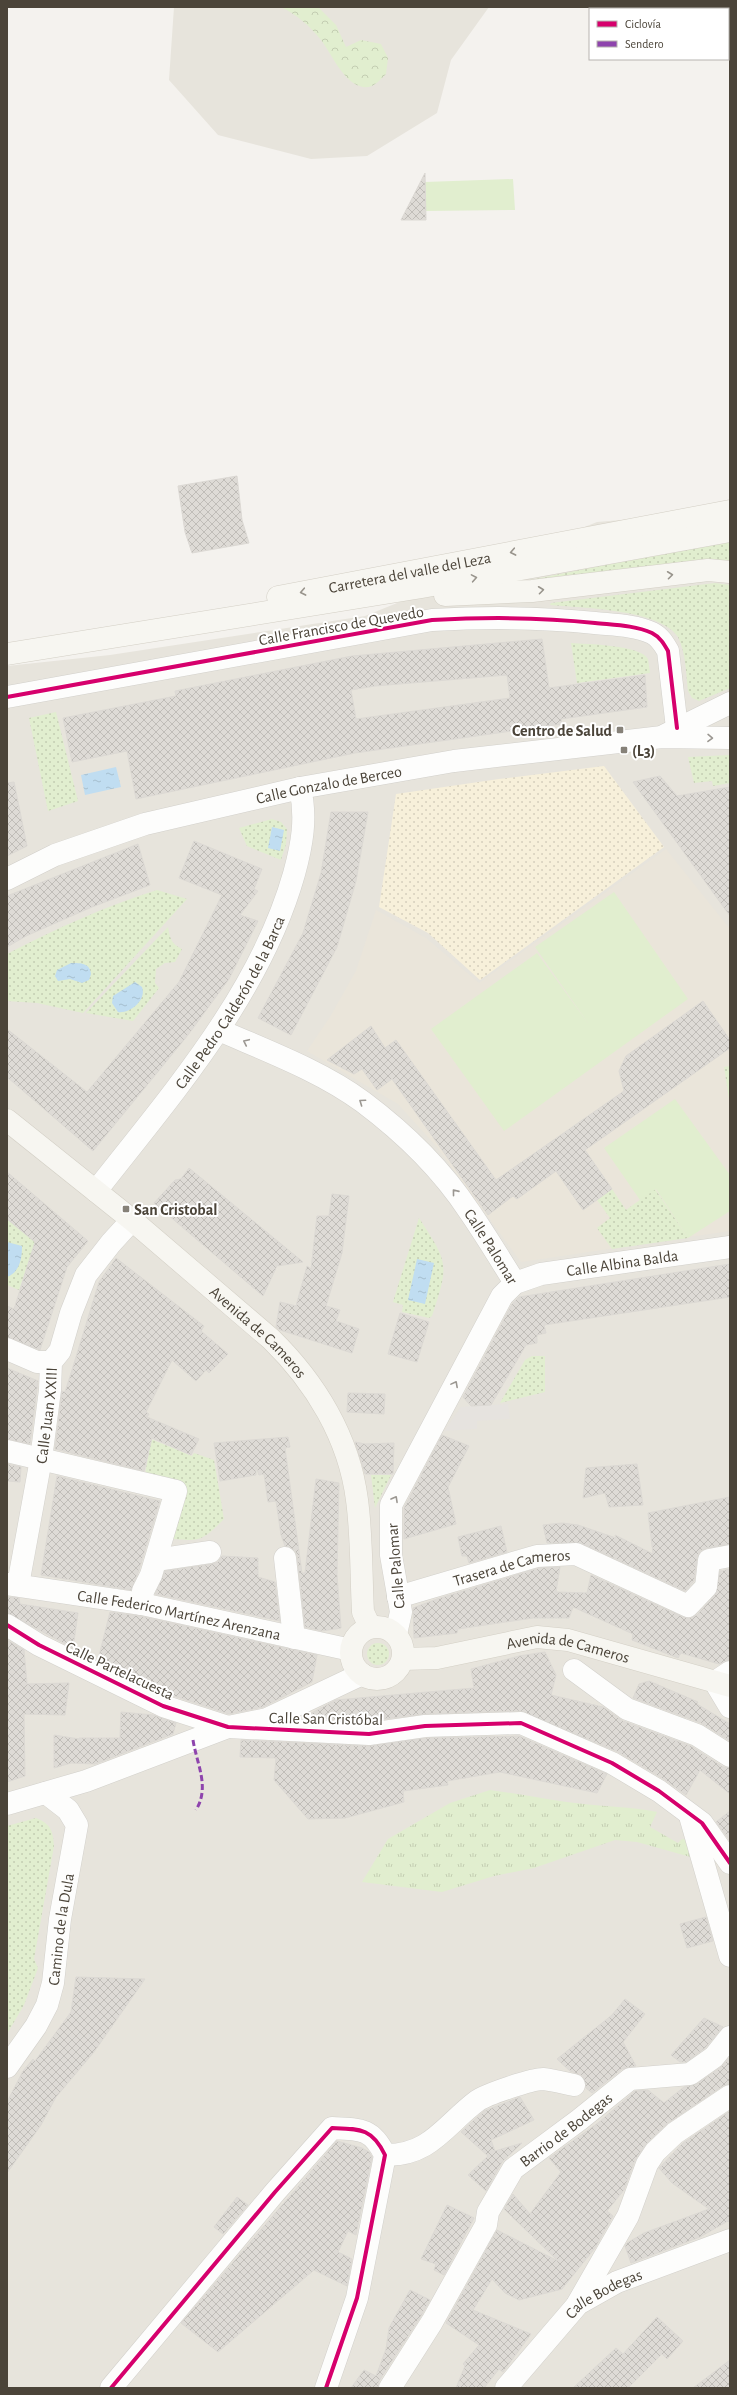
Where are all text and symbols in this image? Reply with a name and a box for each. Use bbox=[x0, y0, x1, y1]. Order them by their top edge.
legend bbox=[589, 8, 729, 60]
text: Ciclovía bbox=[625, 18, 661, 30]
text: Sendero bbox=[625, 38, 664, 50]
one-way arrow bbox=[510, 547, 516, 556]
street label: Carretera del valle del Leza bbox=[327, 550, 492, 596]
one-way arrow bbox=[667, 571, 673, 580]
one-way arrow bbox=[471, 574, 477, 583]
one-way arrow bbox=[538, 586, 544, 595]
one-way arrow bbox=[299, 587, 306, 596]
street label: Calle Francisco de Quevedo bbox=[257, 604, 425, 649]
place label: Centro de Salud bbox=[512, 723, 613, 739]
marker: Centro de Salud bbox=[615, 725, 625, 735]
one-way arrow bbox=[707, 734, 713, 742]
place label: (L3) bbox=[632, 743, 655, 759]
marker: (L3) bbox=[619, 745, 629, 755]
street label: Calle Gonzalo de Berceo bbox=[255, 763, 403, 807]
street label: Calle Pedro Calderón de la Barca bbox=[172, 914, 288, 1092]
one-way arrow bbox=[243, 1039, 251, 1047]
one-way arrow bbox=[359, 1100, 366, 1107]
one-way arrow bbox=[452, 1189, 459, 1196]
place label: San Cristobal bbox=[134, 1202, 218, 1218]
marker: San Cristobal bbox=[121, 1204, 131, 1214]
street label: Calle Palomar bbox=[461, 1206, 521, 1288]
street label: Calle Albina Balda bbox=[565, 1247, 679, 1279]
street label: Avenida de Cameros bbox=[206, 1283, 309, 1381]
street label: Calle Juan XXIII bbox=[33, 1367, 60, 1465]
one-way arrow bbox=[451, 1381, 458, 1388]
one-way arrow bbox=[390, 1496, 397, 1503]
street label: Calle Palomar bbox=[384, 1522, 408, 1609]
street label: Trasera de Cameros bbox=[451, 1547, 571, 1589]
street label: Calle Federico Martínez Arenzana bbox=[76, 1588, 282, 1643]
street label: Avenida de Cameros bbox=[505, 1630, 631, 1666]
street label: Calle Partelacuesta bbox=[63, 1639, 176, 1703]
street label: Calle San Cristóbal bbox=[269, 1710, 383, 1728]
street label: Camino de la Dula bbox=[46, 1872, 77, 1986]
street label: Barrio de Bodegas bbox=[517, 2090, 615, 2170]
street label: Calle Bodegas bbox=[562, 2266, 644, 2322]

